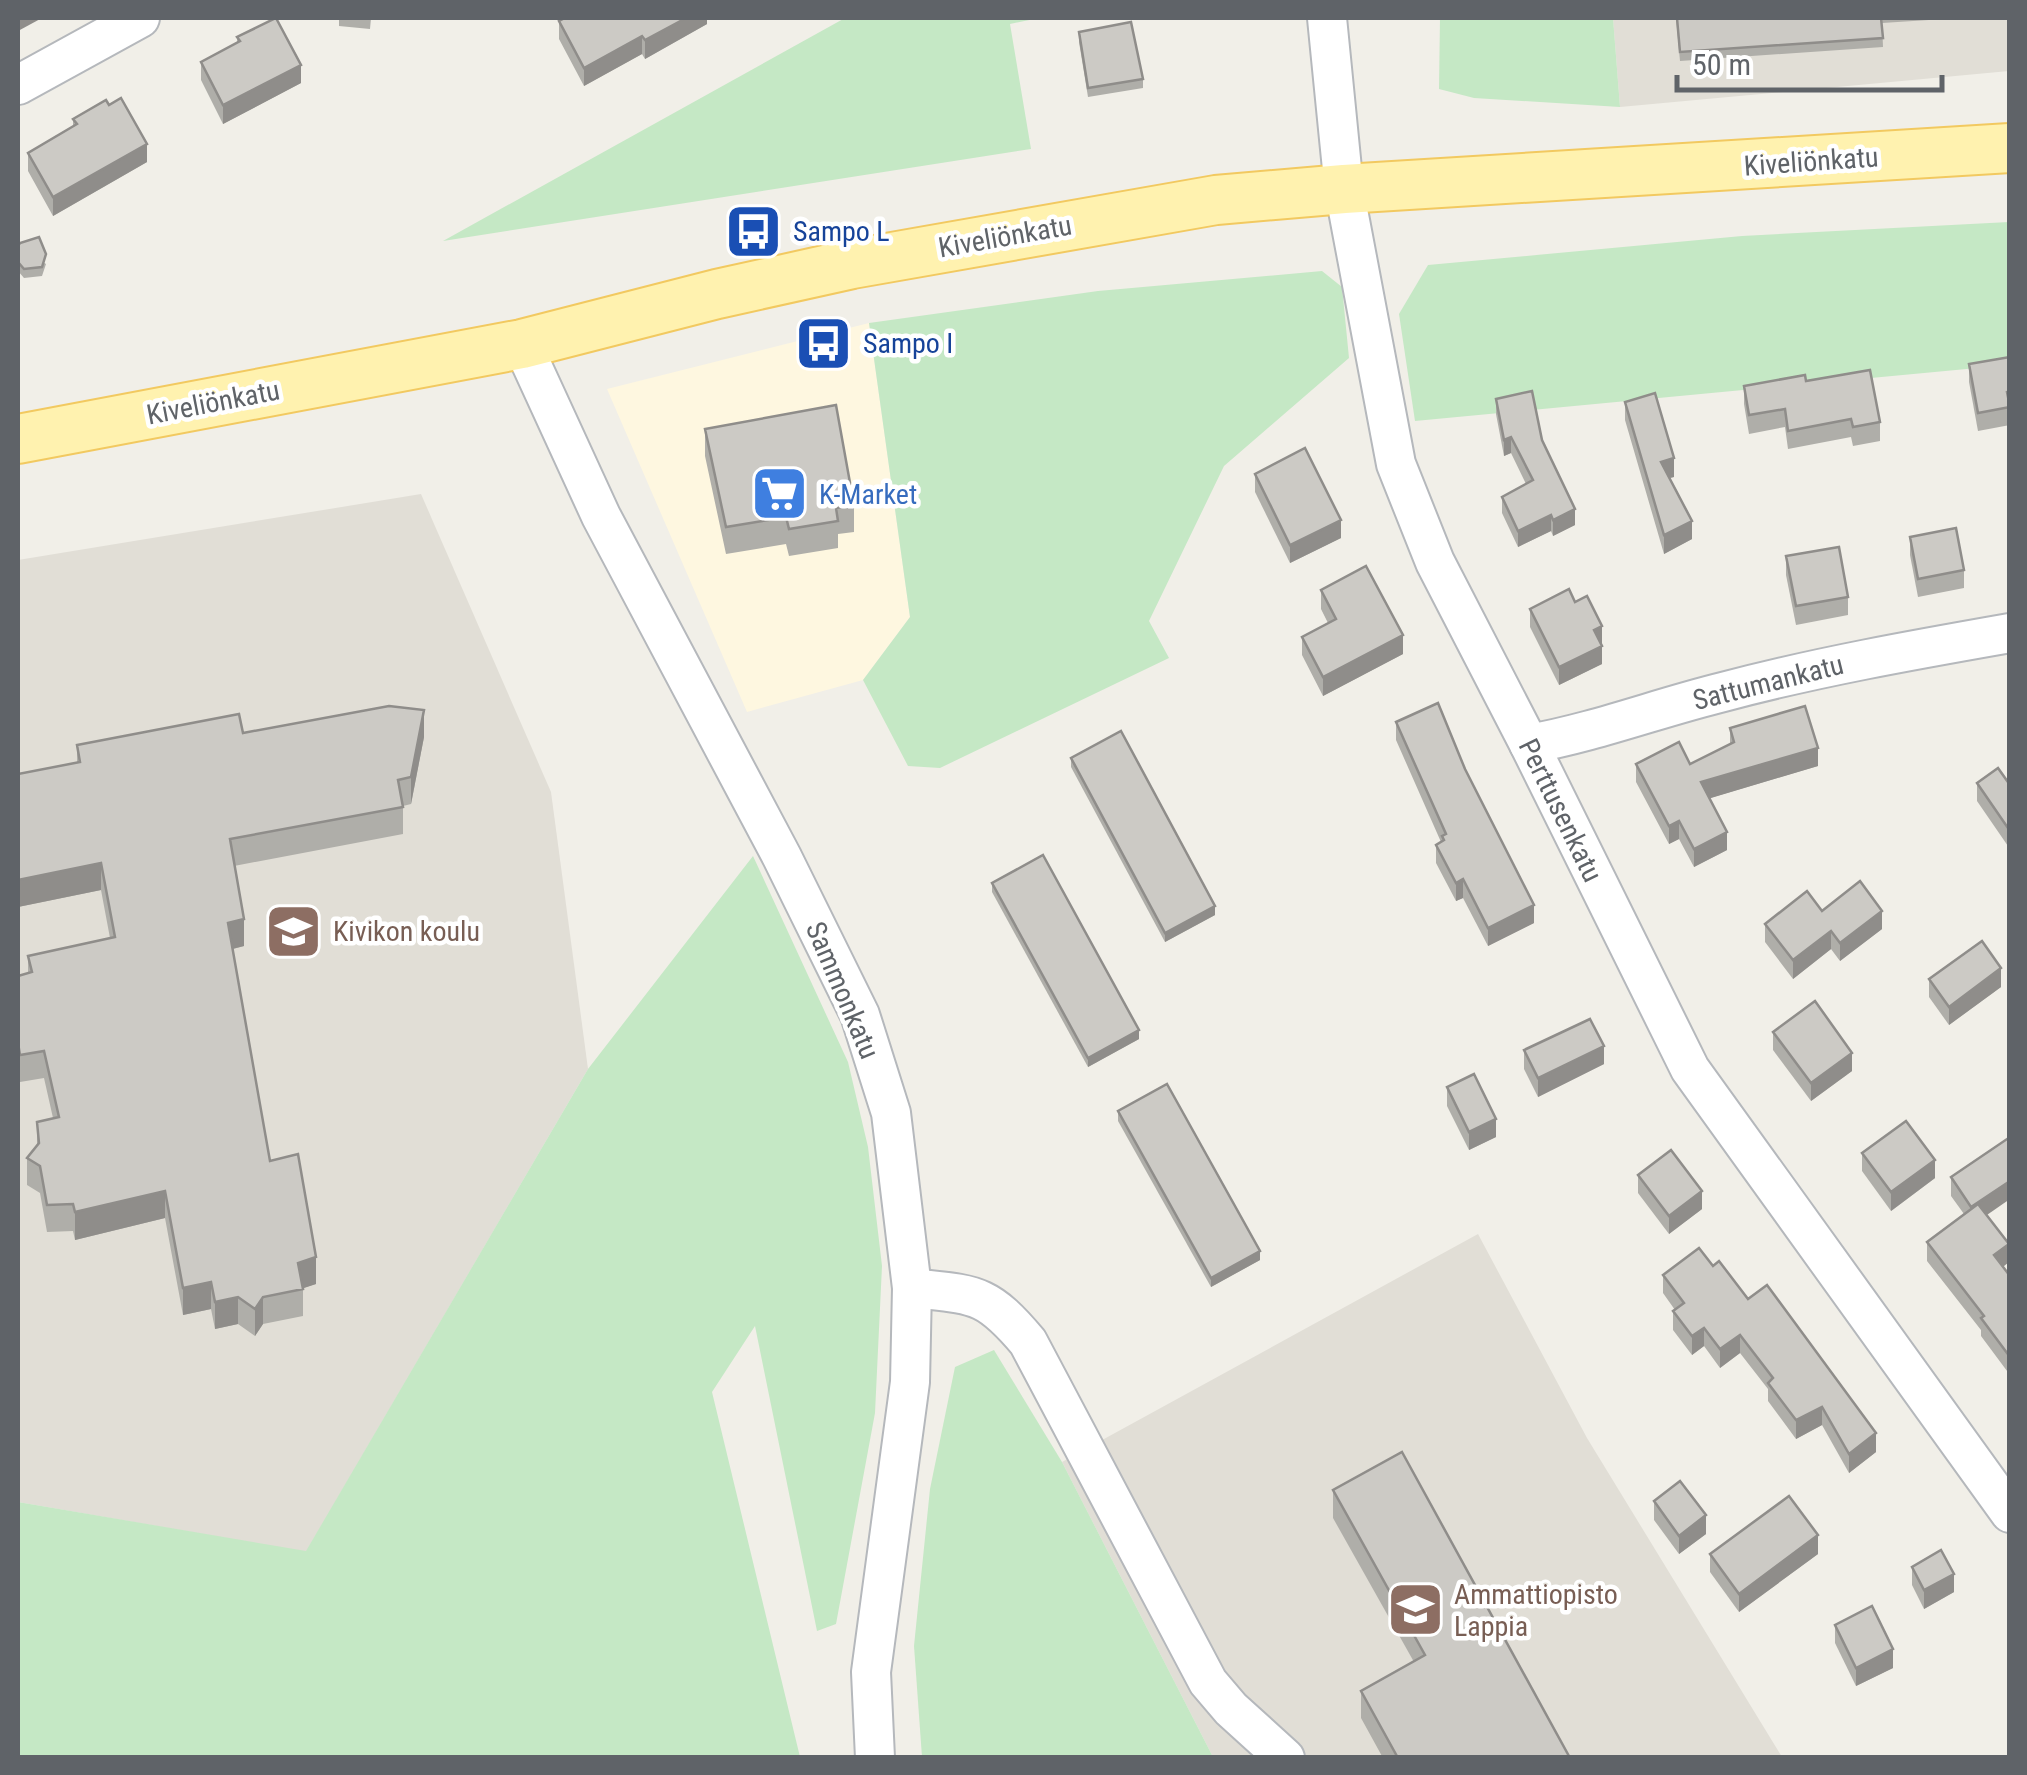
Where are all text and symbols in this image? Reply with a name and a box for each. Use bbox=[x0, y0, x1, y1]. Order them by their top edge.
scale bar bbox=[1677, 30, 1942, 92]
text: 50 m bbox=[1692, 47, 1751, 82]
street label: Kiveliönkatu bbox=[1743, 140, 1879, 183]
bus stop icon: Sampo L bbox=[724, 201, 784, 261]
street label: Kiveliönkatu bbox=[936, 209, 1074, 264]
place label: Sampo L bbox=[793, 215, 890, 248]
bus stop icon: Sampo I bbox=[794, 313, 854, 373]
place label: Sampo I bbox=[863, 327, 953, 360]
street label: Kiveliönkatu bbox=[144, 373, 282, 432]
supermarket icon: K-Market bbox=[750, 464, 810, 524]
place label: K-Market bbox=[819, 478, 917, 511]
street label: Sattumankatu bbox=[1689, 648, 1847, 717]
street label: Perttusenkatu bbox=[1512, 733, 1609, 887]
school or university icon: Kivikon koulu bbox=[264, 901, 324, 961]
place label: Kivikon koulu bbox=[333, 915, 480, 948]
street label: Sammonkatu bbox=[799, 917, 886, 1064]
place label: Ammattiopisto Lappia bbox=[1454, 1578, 1618, 1643]
school or university icon: Ammattiopisto Lappia bbox=[1385, 1580, 1445, 1640]

